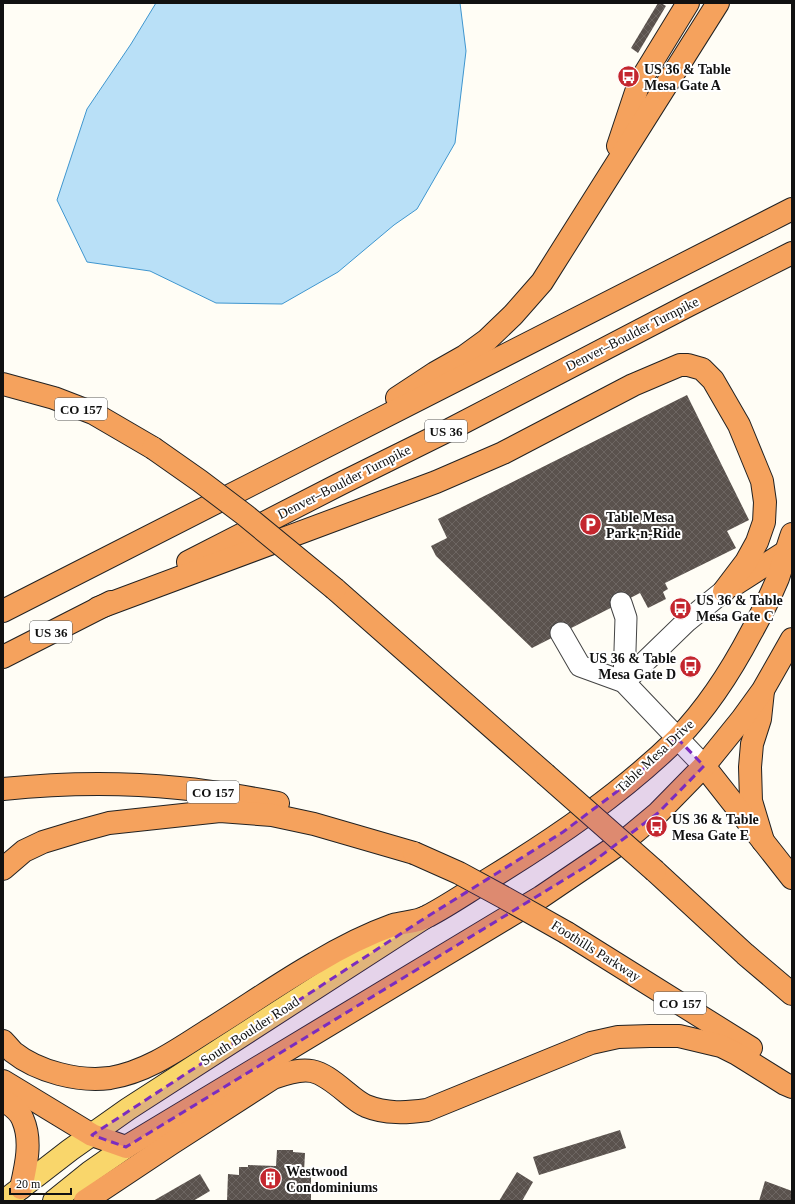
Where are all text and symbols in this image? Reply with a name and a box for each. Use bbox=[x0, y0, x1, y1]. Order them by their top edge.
place label: US 36 & Table Mesa Gate A bbox=[644, 62, 731, 93]
bus stop icon: US 36 & Table Mesa Gate A bbox=[616, 64, 642, 90]
street label: Denver–Boulder Turnpike bbox=[563, 294, 701, 374]
road number: CO 157 bbox=[55, 398, 107, 420]
road number: US 36 bbox=[425, 420, 467, 442]
street label: Denver–Boulder Turnpike bbox=[275, 442, 413, 522]
place label: Table Mesa Park-n-Ride bbox=[606, 510, 681, 541]
parking icon: Table Mesa Park-n-Ride bbox=[577, 512, 603, 538]
place label: US 36 & Table Mesa Gate C bbox=[696, 593, 783, 624]
bus stop icon: US 36 & Table Mesa Gate C bbox=[667, 595, 693, 621]
road number: US 36 bbox=[30, 621, 72, 643]
place label: US 36 & Table Mesa Gate D bbox=[589, 651, 676, 682]
bus stop icon: US 36 & Table Mesa Gate D bbox=[678, 653, 704, 679]
street label: Table Mesa Drive bbox=[613, 716, 697, 796]
road number: CO 157 bbox=[187, 781, 239, 803]
place label: US 36 & Table Mesa Gate E bbox=[672, 812, 759, 843]
bus stop icon: US 36 & Table Mesa Gate E bbox=[644, 814, 670, 840]
street label: Foothills Parkway bbox=[549, 918, 643, 984]
road number: CO 157 bbox=[654, 992, 706, 1014]
street label: South Boulder Road bbox=[198, 994, 302, 1068]
place label: Westwood Condominiums bbox=[286, 1164, 378, 1195]
building icon: Westwood Condominiums bbox=[257, 1166, 283, 1192]
scale bar bbox=[10, 1170, 71, 1196]
text: 20 m bbox=[16, 1177, 41, 1191]

